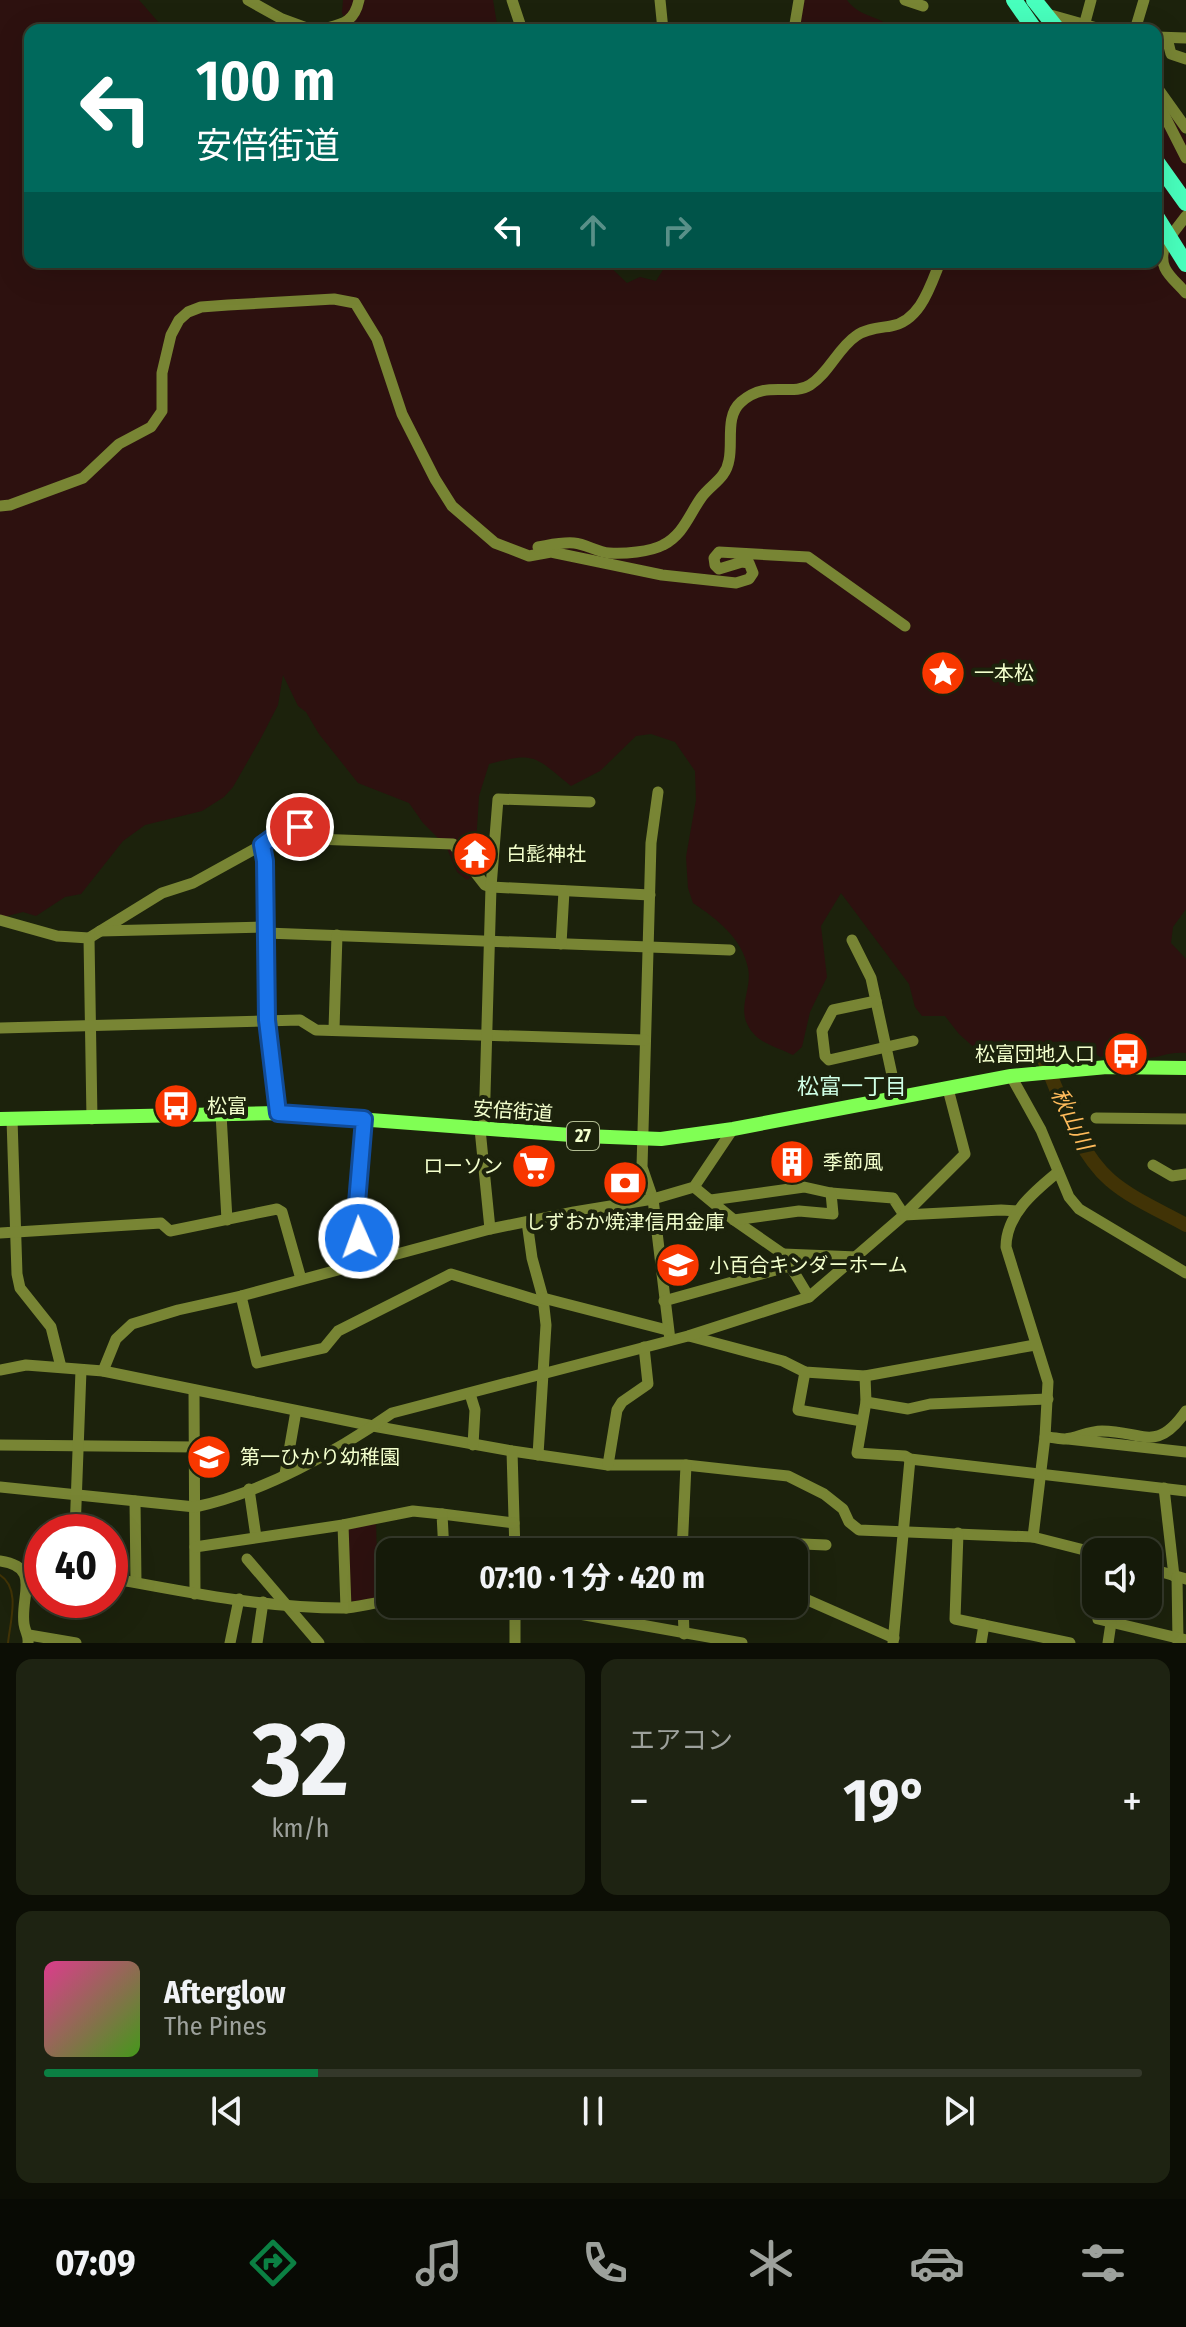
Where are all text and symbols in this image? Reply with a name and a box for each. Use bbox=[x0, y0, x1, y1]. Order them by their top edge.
text: 100 m bbox=[196, 48, 335, 115]
icon: left bbox=[64, 56, 168, 160]
text: 安倍街道 bbox=[196, 124, 340, 168]
icon: left bbox=[487, 208, 531, 252]
icon: ahead bbox=[571, 208, 615, 252]
icon: right bbox=[655, 208, 699, 252]
place icon: 一本松 bbox=[919, 649, 967, 697]
place label: 一本松 bbox=[974, 661, 1034, 685]
pin bbox=[266, 793, 334, 861]
icon: arrive bbox=[278, 805, 322, 849]
temple icon: 白髭神社 bbox=[451, 830, 499, 878]
place label: 白髭神社 bbox=[506, 842, 586, 866]
bus stop icon: 松富団地入口 bbox=[1102, 1030, 1150, 1078]
place label: 松富団地入口 bbox=[975, 1042, 1095, 1066]
district label: 松富一丁目 bbox=[797, 1073, 907, 1100]
bus stop icon: 松富 bbox=[152, 1082, 200, 1130]
water label: 秋山川 bbox=[1045, 1083, 1099, 1156]
place label: 松富 bbox=[207, 1094, 247, 1118]
street label: 安倍街道 bbox=[472, 1096, 554, 1126]
road number: 27 bbox=[567, 1122, 599, 1150]
building icon: 季節風 bbox=[768, 1138, 816, 1186]
supermarket icon: ローソン bbox=[510, 1142, 558, 1190]
place label: 季節風 bbox=[823, 1150, 883, 1174]
place label: ローソン bbox=[423, 1154, 503, 1178]
bank icon: しずおか焼津信用金庫 bbox=[601, 1159, 649, 1207]
position arrow bbox=[317, 1196, 401, 1280]
place label: しずおか焼津信用金庫 bbox=[525, 1210, 725, 1234]
school or university icon: 小百合キンダーホーム bbox=[654, 1241, 702, 1289]
place label: 小百合キンダーホーム bbox=[709, 1253, 908, 1277]
school or university icon: 第一ひかり幼稚園 bbox=[185, 1433, 233, 1481]
place label: 第一ひかり幼稚園 bbox=[240, 1445, 400, 1469]
speed limit sign: 40 bbox=[24, 1514, 128, 1618]
map controls bbox=[1082, 1538, 1162, 1618]
button: sound bbox=[1082, 1538, 1162, 1618]
text: 07:10 · 1 分 · 420 m bbox=[479, 1560, 705, 1596]
text: 32 bbox=[252, 1698, 349, 1823]
text: エアコン bbox=[629, 1725, 733, 1756]
text: 19° bbox=[843, 1765, 928, 1837]
text: − bbox=[629, 1775, 649, 1828]
text: + bbox=[1122, 1775, 1142, 1828]
text: km/h bbox=[272, 1813, 329, 1844]
text: Afterglow bbox=[164, 1975, 286, 2011]
text: The Pines bbox=[164, 2011, 267, 2042]
icon: previous bbox=[205, 2089, 249, 2133]
icon: pause bbox=[571, 2089, 615, 2133]
icon: next bbox=[937, 2089, 981, 2133]
icon: directions bbox=[245, 2235, 301, 2291]
icon: music bbox=[411, 2235, 467, 2291]
icon: phone bbox=[577, 2235, 633, 2291]
icon: climate bbox=[743, 2235, 799, 2291]
icon: car bbox=[909, 2235, 965, 2291]
icon: filters bbox=[1075, 2235, 1131, 2291]
text: 07:09 bbox=[55, 2241, 136, 2285]

